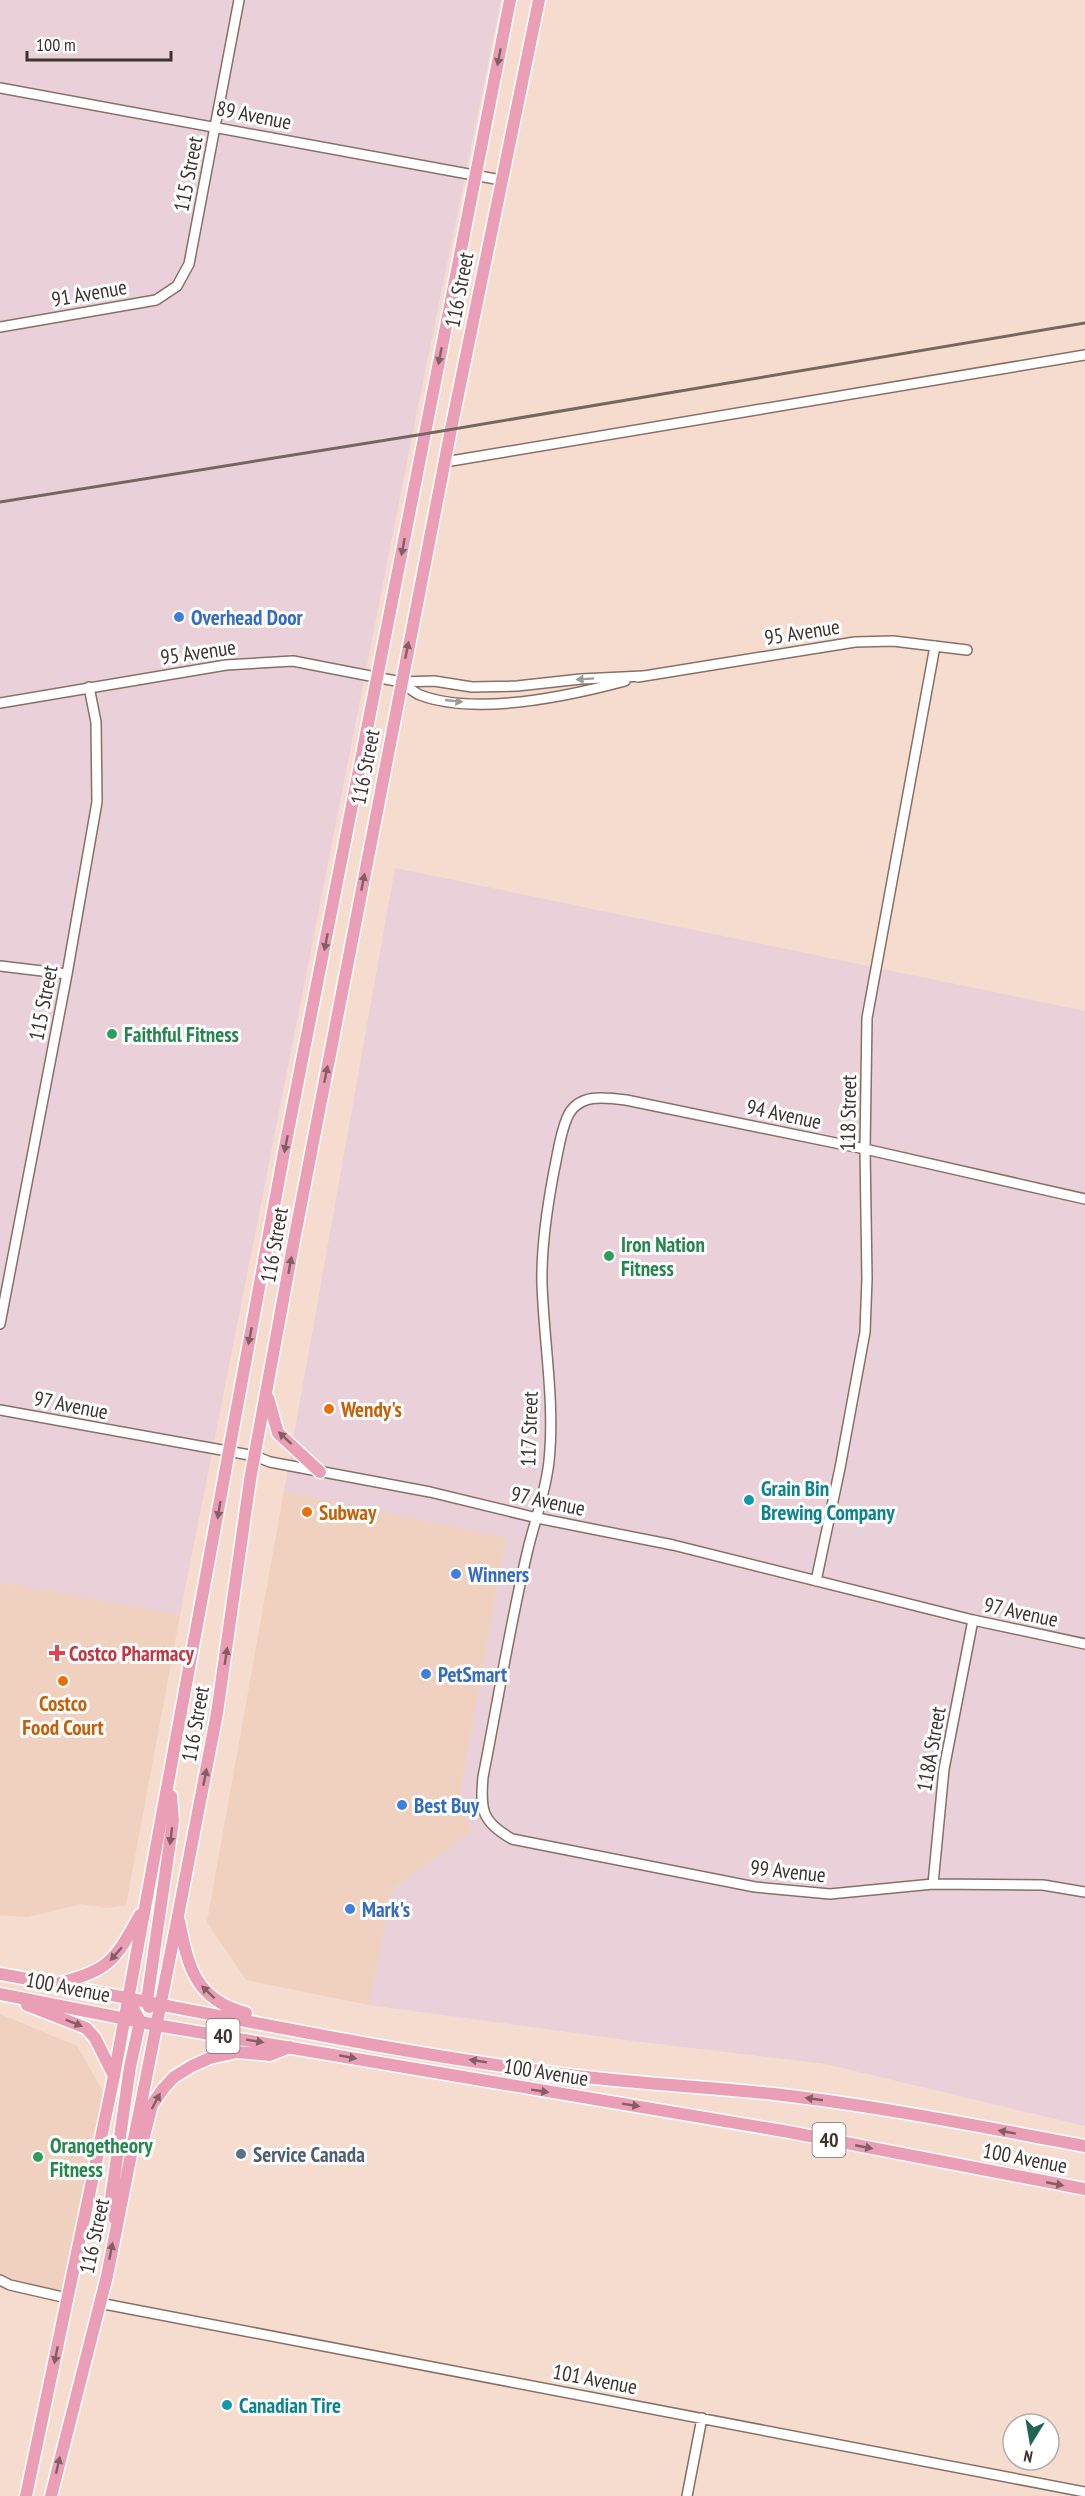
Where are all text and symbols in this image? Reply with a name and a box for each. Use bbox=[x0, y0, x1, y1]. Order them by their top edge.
scale bar bbox=[27, 24, 171, 62]
text: 100 m bbox=[36, 33, 76, 56]
one-way arrow bbox=[494, 48, 503, 67]
street label: 89 Avenue bbox=[214, 95, 294, 135]
street label: 115 Street bbox=[167, 134, 209, 214]
street label: 116 Street bbox=[438, 250, 480, 330]
street label: 91 Avenue bbox=[49, 273, 129, 313]
one-way arrow bbox=[434, 347, 444, 365]
one-way arrow bbox=[398, 538, 407, 557]
place label: Overhead Door bbox=[191, 604, 304, 631]
marker: Overhead Door bbox=[172, 610, 186, 624]
street label: 95 Avenue bbox=[762, 613, 842, 651]
street label: 95 Avenue bbox=[159, 633, 237, 671]
one-way arrow bbox=[403, 640, 412, 659]
one-way arrow bbox=[575, 674, 594, 684]
one-way arrow bbox=[445, 696, 464, 706]
street label: 116 Street bbox=[344, 727, 386, 807]
one-way arrow bbox=[359, 873, 368, 892]
one-way arrow bbox=[321, 932, 330, 951]
street label: 115 Street bbox=[22, 963, 64, 1043]
place label: Faithful Fitness bbox=[124, 1021, 239, 1048]
marker: Faithful Fitness bbox=[105, 1027, 119, 1041]
one-way arrow bbox=[322, 1064, 331, 1083]
street label: 118 Street bbox=[834, 1074, 862, 1151]
street label: 94 Avenue bbox=[744, 1093, 824, 1135]
one-way arrow bbox=[281, 1135, 290, 1154]
street label: 116 Street bbox=[254, 1205, 294, 1285]
place label: Iron Nation Fitness bbox=[621, 1231, 705, 1282]
marker: Iron Nation Fitness bbox=[602, 1249, 616, 1263]
one-way arrow bbox=[285, 1256, 294, 1275]
one-way arrow bbox=[245, 1326, 254, 1345]
street label: 97 Avenue bbox=[32, 1385, 110, 1425]
street label: 117 Street bbox=[514, 1391, 544, 1467]
place label: Wendy's bbox=[340, 1396, 402, 1423]
marker: Wendy's bbox=[322, 1402, 336, 1416]
one-way arrow bbox=[278, 1432, 293, 1445]
place label: Grain Bin Brewing Company bbox=[761, 1475, 895, 1526]
street label: 97 Avenue bbox=[509, 1480, 587, 1522]
marker: Grain Bin Brewing Company bbox=[742, 1493, 756, 1507]
place label: Subway bbox=[319, 1499, 377, 1526]
one-way arrow bbox=[214, 1500, 223, 1519]
marker: Subway bbox=[300, 1505, 314, 1519]
place label: Winners bbox=[467, 1561, 529, 1588]
marker: Winners bbox=[449, 1567, 463, 1581]
street label: 97 Avenue bbox=[982, 1591, 1060, 1633]
place label: Costco Pharmacy bbox=[69, 1640, 194, 1667]
marker: Costco Pharmacy bbox=[50, 1646, 64, 1660]
one-way arrow bbox=[221, 1646, 230, 1665]
place label: PetSmart bbox=[438, 1661, 507, 1688]
marker: PetSmart bbox=[419, 1667, 433, 1681]
marker: Costco Food Court bbox=[56, 1674, 70, 1688]
street label: 116 Street bbox=[175, 1684, 215, 1764]
place label: Costco Food Court bbox=[22, 1690, 104, 1741]
street label: 118A Street bbox=[910, 1704, 952, 1793]
one-way arrow bbox=[201, 1767, 210, 1786]
place label: Best Buy bbox=[414, 1792, 480, 1819]
marker: Best Buy bbox=[395, 1798, 409, 1812]
one-way arrow bbox=[166, 1827, 175, 1846]
street label: 99 Avenue bbox=[749, 1854, 827, 1888]
place label: Mark's bbox=[362, 1896, 410, 1923]
marker: Mark's bbox=[343, 1902, 357, 1916]
one-way arrow bbox=[109, 1946, 122, 1962]
street label: 100 Avenue bbox=[24, 1966, 112, 2008]
one-way arrow bbox=[201, 1984, 215, 1999]
one-way arrow bbox=[66, 2018, 84, 2028]
road number: 40 bbox=[206, 2019, 240, 2053]
one-way arrow bbox=[245, 2037, 264, 2046]
street label: 100 Avenue bbox=[502, 2052, 590, 2092]
one-way arrow bbox=[338, 2053, 357, 2062]
one-way arrow bbox=[468, 2056, 487, 2065]
one-way arrow bbox=[530, 2086, 549, 2095]
one-way arrow bbox=[151, 2092, 161, 2109]
one-way arrow bbox=[805, 2095, 824, 2104]
one-way arrow bbox=[621, 2101, 640, 2110]
road number: 40 bbox=[812, 2123, 846, 2157]
one-way arrow bbox=[997, 2127, 1016, 2136]
place label: Orangetheory Fitness bbox=[50, 2132, 153, 2183]
street label: 100 Avenue bbox=[981, 2137, 1069, 2179]
place label: Service Canada bbox=[253, 2141, 365, 2168]
one-way arrow bbox=[855, 2143, 874, 2152]
marker: Service Canada bbox=[234, 2147, 248, 2161]
marker: Orangetheory Fitness bbox=[31, 2150, 45, 2164]
one-way arrow bbox=[1046, 2180, 1065, 2189]
street label: 116 Street bbox=[73, 2196, 115, 2276]
one-way arrow bbox=[107, 2241, 116, 2260]
one-way arrow bbox=[51, 2346, 60, 2365]
street label: 101 Avenue bbox=[551, 2358, 639, 2400]
place label: Canadian Tire bbox=[239, 2392, 341, 2419]
marker: Canadian Tire bbox=[220, 2398, 234, 2412]
north arrow bbox=[1001, 2412, 1061, 2472]
text: N bbox=[1022, 2446, 1034, 2467]
one-way arrow bbox=[54, 2456, 64, 2474]

